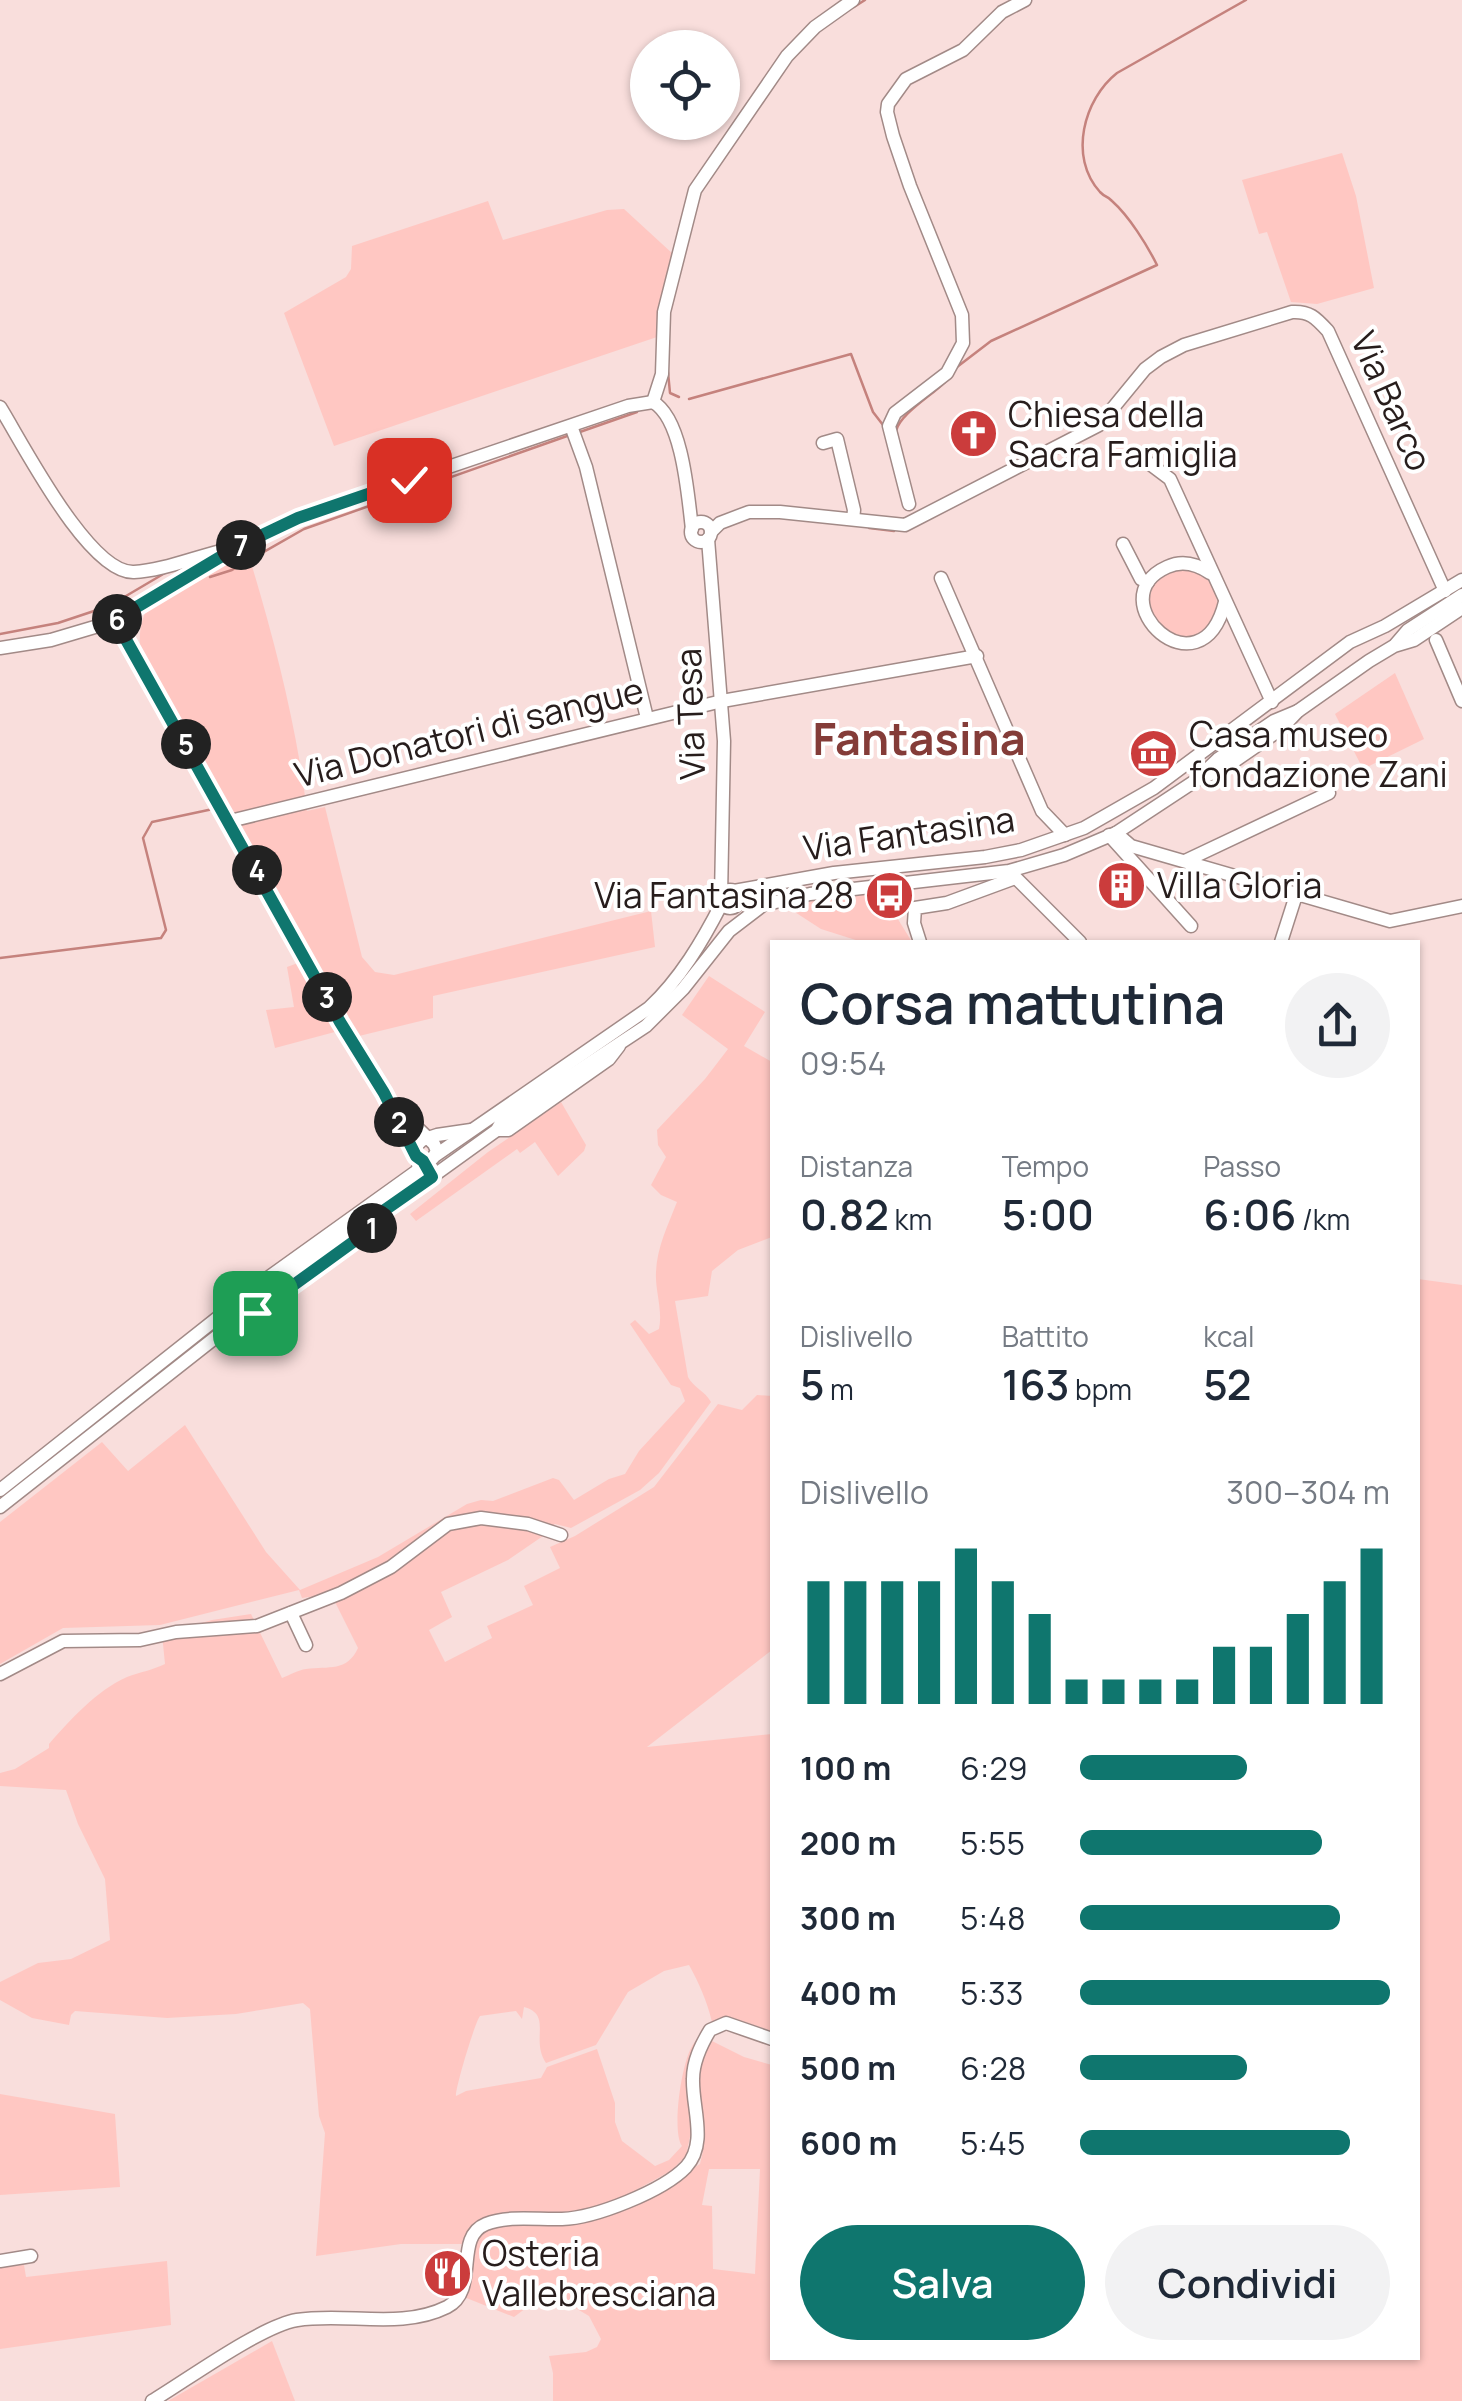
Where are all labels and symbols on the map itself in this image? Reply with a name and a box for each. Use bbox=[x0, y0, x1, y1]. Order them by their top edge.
street label: Via Barco bbox=[1340, 324, 1444, 478]
place label: Chiesa della Sacra Famiglia bbox=[1008, 390, 1237, 478]
church icon: Chiesa della Sacra Famiglia bbox=[947, 408, 999, 460]
pin bbox=[367, 438, 452, 523]
pin: 7 bbox=[216, 520, 266, 570]
pin: 6 bbox=[92, 594, 142, 644]
street label: Via Tesa bbox=[664, 648, 716, 780]
street label: Via Donatori di sangue bbox=[290, 665, 648, 799]
district label: Fantasina bbox=[812, 707, 1026, 769]
place label: Casa museo fondazione Zani bbox=[1189, 710, 1448, 798]
pin: 5 bbox=[161, 719, 211, 769]
museum icon: Casa museo fondazione Zani bbox=[1128, 728, 1180, 780]
street label: Via Fantasina bbox=[800, 794, 1018, 872]
pin: 4 bbox=[232, 845, 282, 895]
building icon: Villa Gloria bbox=[1096, 859, 1148, 911]
place label: Villa Gloria bbox=[1157, 861, 1322, 909]
bus stop icon: Via Fantasina 28 bbox=[863, 869, 915, 921]
place label: Via Fantasina 28 bbox=[594, 871, 854, 919]
pin: 3 bbox=[302, 972, 352, 1022]
pin: 2 bbox=[374, 1097, 424, 1147]
pin: 1 bbox=[347, 1203, 397, 1253]
pin bbox=[213, 1271, 298, 1356]
place label: Osteria Vallebresciana bbox=[482, 2229, 716, 2317]
restaurant icon: Osteria Vallebresciana bbox=[421, 2247, 473, 2299]

